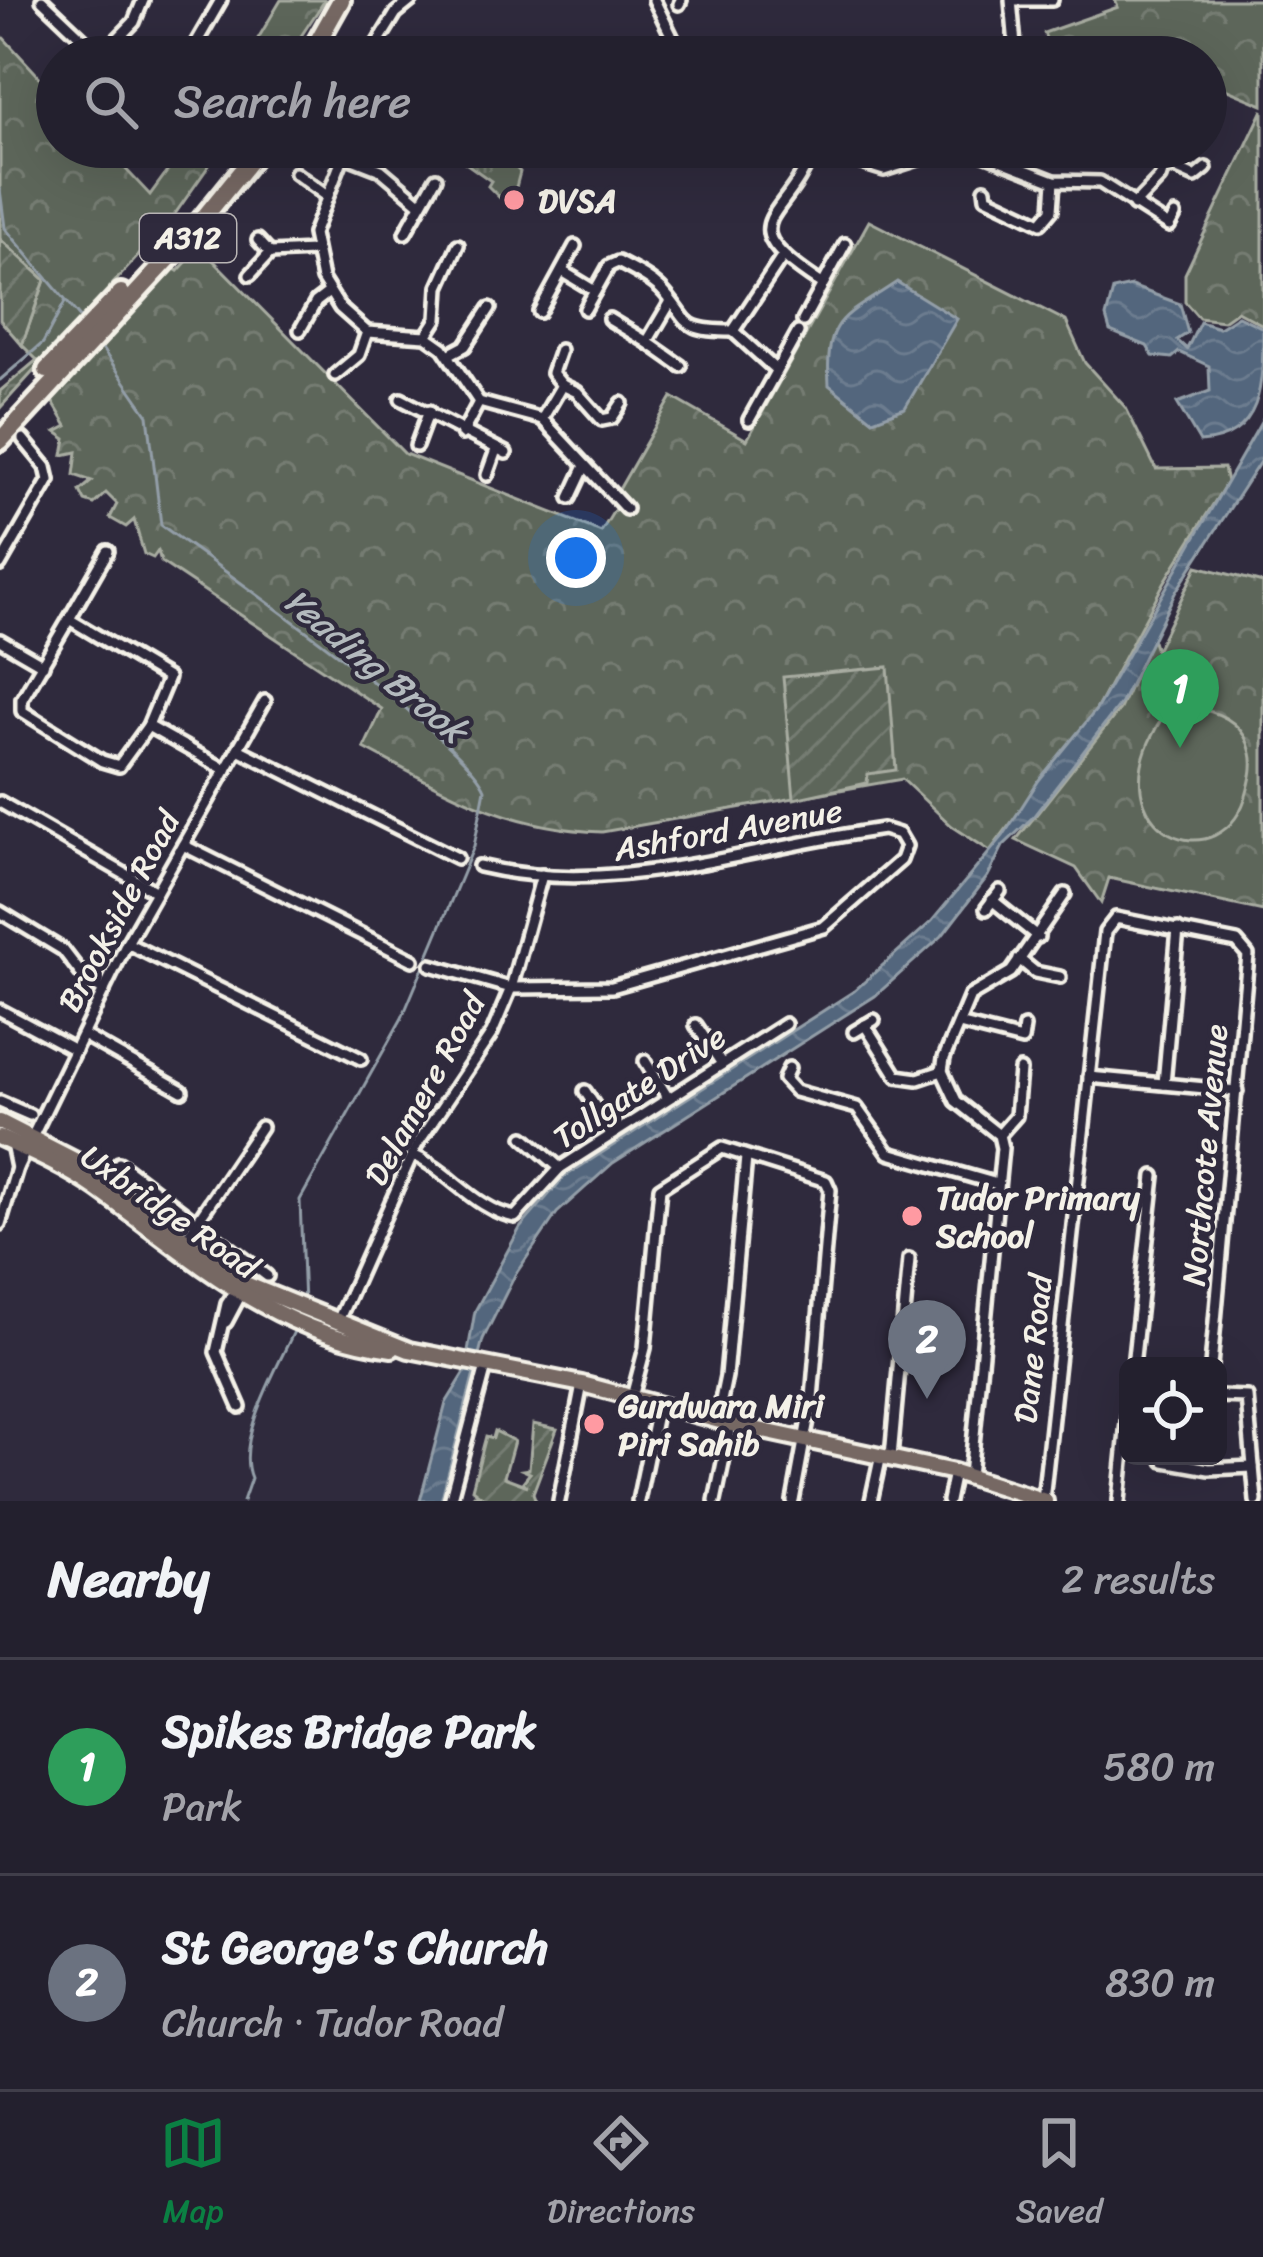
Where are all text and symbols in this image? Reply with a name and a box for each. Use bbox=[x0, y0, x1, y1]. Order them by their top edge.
search box bbox=[36, 36, 1227, 168]
text: Search here bbox=[174, 62, 411, 142]
icon: search bbox=[78, 69, 144, 135]
place label: DVSA bbox=[538, 172, 617, 230]
marker: DVSA bbox=[501, 187, 527, 213]
road number: A312 bbox=[140, 214, 236, 262]
your location bbox=[546, 528, 606, 588]
water label: Yeading Brook bbox=[269, 571, 485, 763]
pin: 1 bbox=[1141, 649, 1219, 748]
street label: Ashford Avenue bbox=[608, 781, 847, 879]
street label: Brookside Road bbox=[41, 798, 198, 1023]
street label: Delamere Road bbox=[348, 980, 503, 1197]
street label: Tollgate Drive bbox=[541, 1009, 738, 1165]
street label: Northcote Avenue bbox=[1165, 1022, 1245, 1288]
street label: Uxbridge Road bbox=[68, 1129, 273, 1297]
place label: Tudor Primary School bbox=[935, 1169, 1141, 1265]
marker: Tudor Primary School bbox=[899, 1203, 925, 1229]
street label: Dane Road bbox=[996, 1269, 1070, 1427]
pin: 2 bbox=[888, 1300, 966, 1399]
map controls bbox=[1119, 1357, 1227, 1465]
button: locate bbox=[1119, 1357, 1227, 1465]
place label: Gurdwara Miri Piri Sahib bbox=[618, 1377, 826, 1473]
marker: Gurdwara Miri Piri Sahib bbox=[581, 1411, 607, 1437]
text: Nearby bbox=[48, 1534, 209, 1624]
text: 2 results bbox=[1061, 1545, 1215, 1614]
text: Spikes Bridge Park bbox=[162, 1692, 536, 1772]
text: 1 bbox=[79, 1732, 95, 1801]
text: 580 m bbox=[1103, 1732, 1215, 1801]
text: Park bbox=[162, 1772, 242, 1841]
text: St George's Church bbox=[162, 1908, 548, 1988]
text: 2 bbox=[76, 1948, 98, 2017]
text: 830 m bbox=[1105, 1948, 1215, 2017]
text: Church · Tudor Road bbox=[162, 1988, 503, 2057]
tab: Map bbox=[160, 2110, 226, 2240]
tab: Directions bbox=[547, 2110, 695, 2240]
tab: Saved bbox=[1016, 2110, 1103, 2240]

